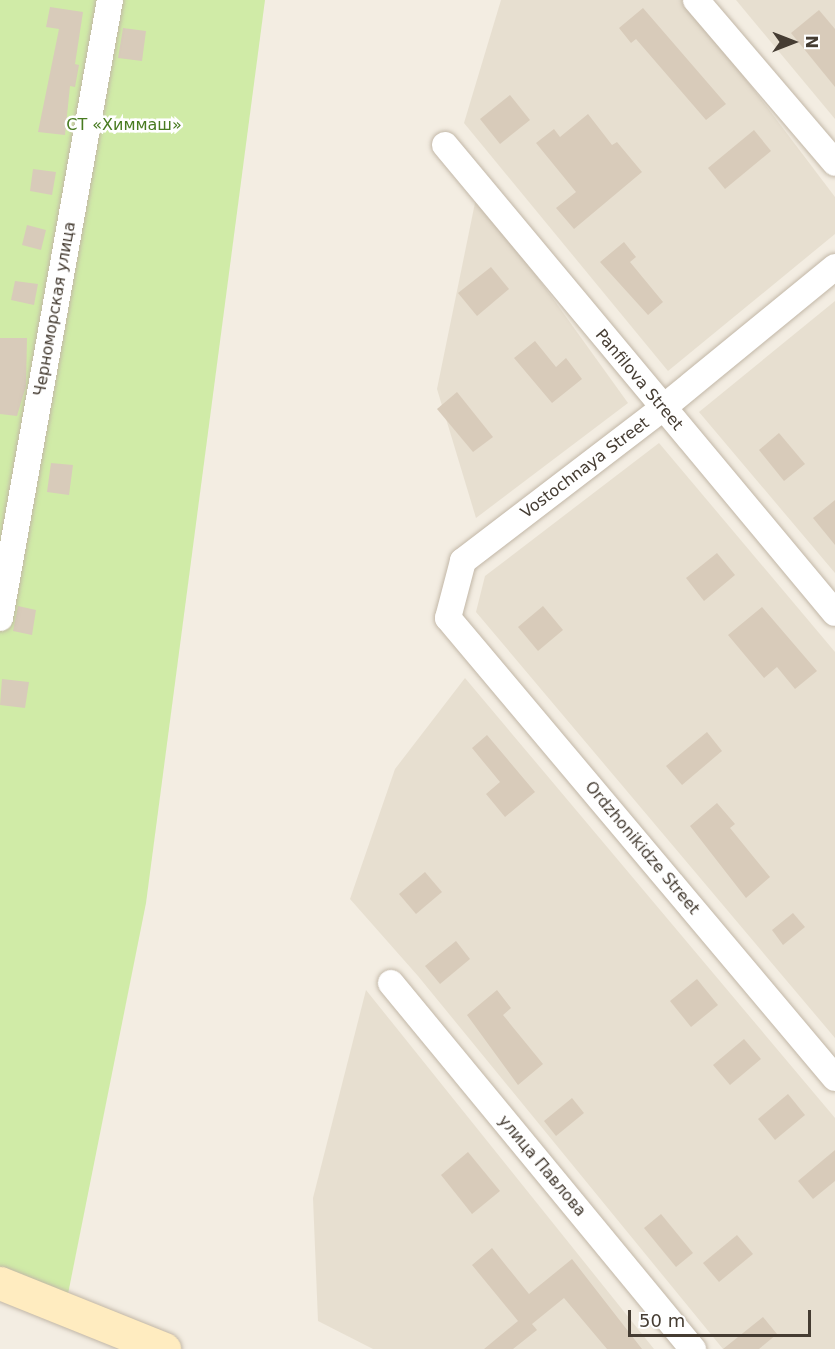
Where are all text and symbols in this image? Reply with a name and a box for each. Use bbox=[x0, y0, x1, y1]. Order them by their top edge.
north arrow bbox=[763, 12, 823, 72]
text: N bbox=[802, 35, 821, 49]
park label: СТ «Химмаш» bbox=[66, 115, 182, 135]
street label: Черноморская улица bbox=[30, 220, 80, 398]
street label: Panfilova Street bbox=[591, 326, 687, 434]
street label: Vostochnaya Street bbox=[517, 413, 653, 523]
street label: Ordzhonikidze Street bbox=[581, 778, 703, 918]
street label: улица Павлова bbox=[494, 1111, 590, 1221]
scale bar bbox=[631, 1298, 814, 1336]
text: 50 m bbox=[639, 1310, 685, 1331]

